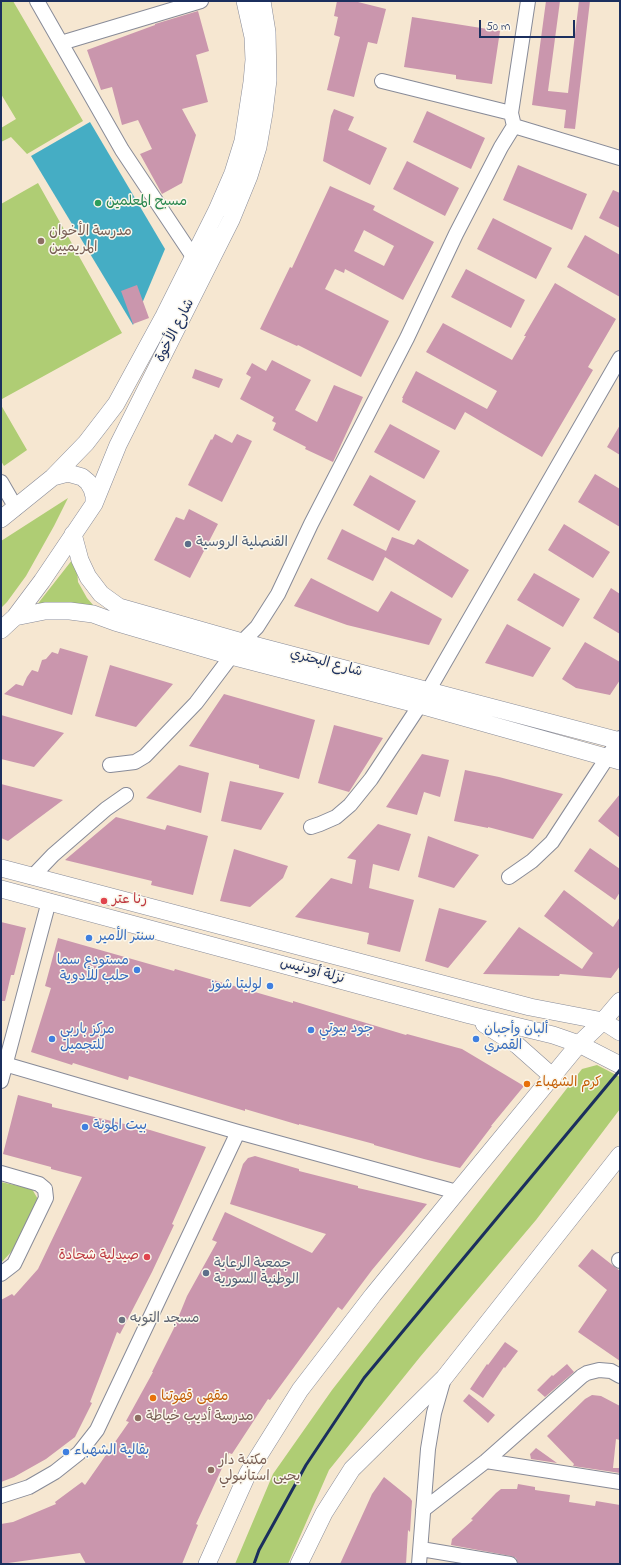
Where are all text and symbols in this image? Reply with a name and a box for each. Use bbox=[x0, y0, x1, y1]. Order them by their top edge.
scale bar bbox=[481, 12, 577, 38]
text: 50 m bbox=[486, 18, 510, 36]
place label: مسبح المعلمين bbox=[106, 195, 187, 211]
marker: مسبح المعلمين bbox=[93, 198, 103, 208]
place label: مدرسة الأخوان المريميين bbox=[49, 225, 132, 258]
marker: مدرسة الأخوان المريميين bbox=[36, 236, 46, 246]
street label: شارع الأخوة bbox=[153, 297, 199, 365]
place label: القنصلية الروسية bbox=[196, 536, 288, 552]
marker: القنصلية الروسية bbox=[183, 539, 193, 549]
street label: شارع البحتري bbox=[288, 646, 364, 682]
place label: رنا عتر bbox=[112, 893, 147, 909]
marker: رنا عتر bbox=[99, 896, 109, 906]
place label: سنتر الأمير bbox=[97, 930, 155, 946]
marker: سنتر الأمير bbox=[84, 933, 94, 943]
place label: مستودع سما حلب للأدوية bbox=[57, 954, 129, 986]
street label: نزلة أودنيس bbox=[278, 955, 346, 989]
marker: مستودع سما حلب للأدوية bbox=[132, 965, 142, 975]
place label: لوليتا شوز bbox=[210, 978, 262, 994]
marker: لوليتا شوز bbox=[265, 981, 275, 991]
place label: جود بيوتي bbox=[319, 1022, 373, 1038]
place label: مركز باربي للتجميل bbox=[60, 1023, 115, 1056]
place label: ألبان وأجبان القمري bbox=[484, 1023, 548, 1056]
marker: جود بيوتي bbox=[306, 1025, 316, 1035]
marker: مركز باربي للتجميل bbox=[47, 1034, 57, 1044]
marker: ألبان وأجبان القمري bbox=[471, 1034, 481, 1044]
place label: كرم الشهباء bbox=[535, 1076, 602, 1092]
marker: كرم الشهباء bbox=[522, 1079, 532, 1089]
place label: بيت المونة bbox=[93, 1119, 147, 1135]
marker: بيت المونة bbox=[80, 1122, 90, 1132]
place label: صيدلية شحادة bbox=[58, 1249, 139, 1265]
marker: صيدلية شحادة bbox=[142, 1252, 152, 1262]
place label: جمعية الرعاية الوطنية السورية bbox=[214, 1257, 299, 1290]
marker: جمعية الرعاية الوطنية السورية bbox=[201, 1268, 211, 1278]
place label: مسجد التوبه bbox=[130, 1312, 199, 1328]
marker: مسجد التوبه bbox=[117, 1315, 127, 1325]
place label: مقهى قهوتنا bbox=[161, 1390, 228, 1406]
marker: مقهى قهوتنا bbox=[148, 1393, 158, 1403]
place label: مدرسة أديب خياطة bbox=[146, 1410, 254, 1426]
marker: مدرسة أديب خياطة bbox=[133, 1413, 143, 1423]
place label: بقالية الشهباء bbox=[74, 1444, 149, 1460]
marker: بقالية الشهباء bbox=[61, 1447, 71, 1457]
place label: مكتبة دار يحيى استانبولي bbox=[219, 1454, 300, 1486]
marker: مكتبة دار يحيى استانبولي bbox=[206, 1465, 216, 1475]

